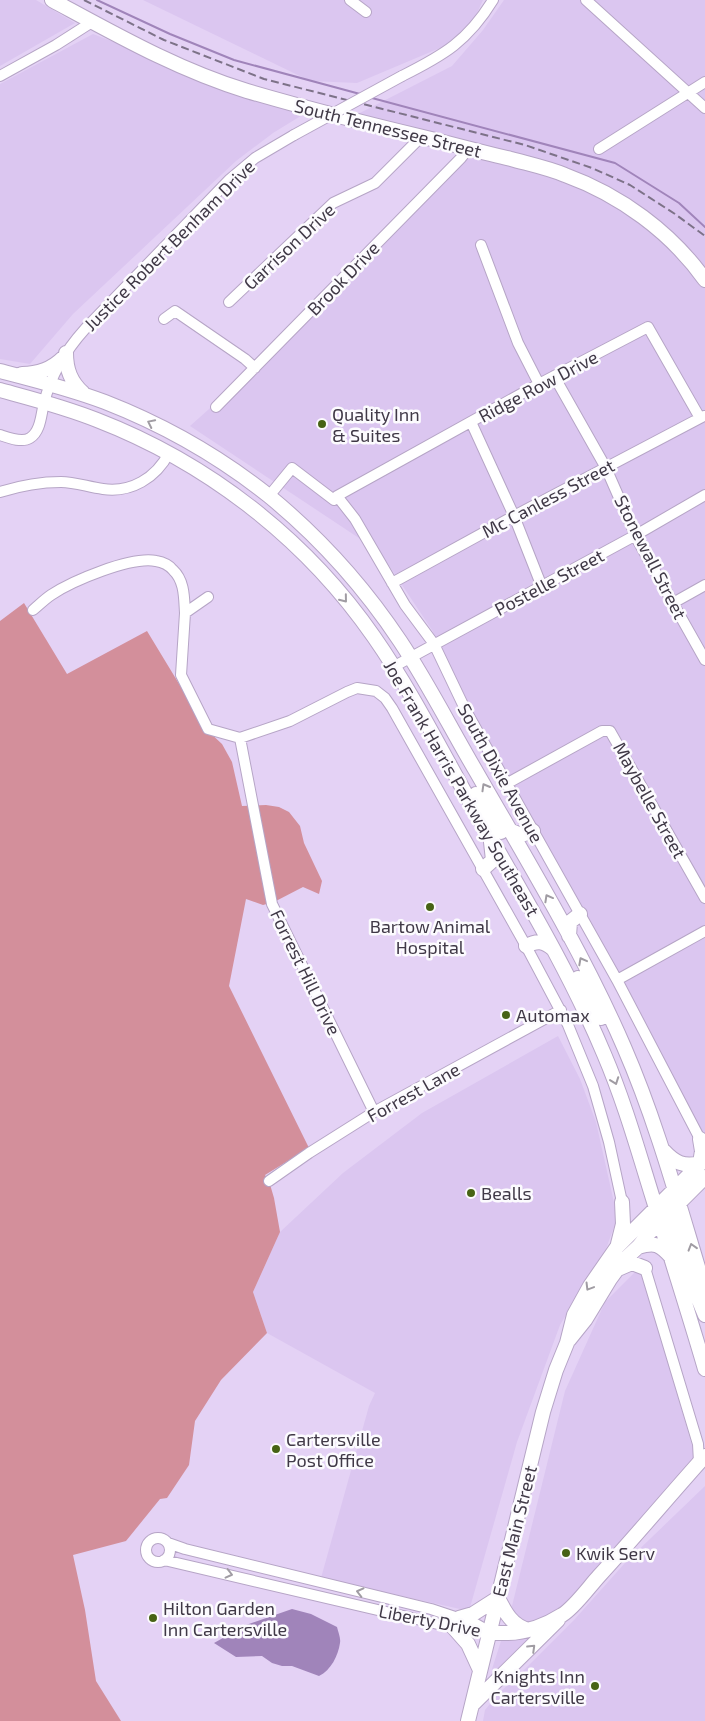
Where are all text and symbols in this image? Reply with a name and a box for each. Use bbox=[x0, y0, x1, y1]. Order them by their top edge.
street label: South Tennessee Street bbox=[292, 94, 484, 162]
street label: Justice Robert Benham Drive bbox=[79, 155, 259, 335]
street label: Garrison Drive bbox=[239, 198, 339, 294]
street label: Brook Drive bbox=[302, 236, 384, 320]
street label: Ridge Row Drive bbox=[475, 345, 601, 427]
place label: Quality Inn & Suites bbox=[332, 403, 420, 446]
one-way arrow bbox=[147, 418, 156, 429]
marker: Quality Inn & Suites bbox=[316, 418, 328, 430]
street label: Mc Canless Street bbox=[478, 454, 618, 542]
street label: Stonewall Street bbox=[610, 491, 692, 623]
street label: Postelle Street bbox=[491, 544, 608, 620]
one-way arrow bbox=[339, 593, 348, 602]
street label: Joe Frank Harris Parkway Southeast bbox=[379, 656, 545, 920]
street label: South Dixie Avenue bbox=[454, 700, 548, 846]
street label: Maybelle Street bbox=[609, 738, 691, 862]
one-way arrow bbox=[482, 784, 492, 793]
one-way arrow bbox=[544, 894, 554, 903]
marker: Bartow Animal Hospital bbox=[424, 901, 436, 913]
street label: Forrest Hill Drive bbox=[266, 906, 346, 1038]
place label: Bartow Animal Hospital bbox=[370, 915, 491, 958]
one-way arrow bbox=[578, 957, 588, 966]
place label: Automax bbox=[516, 1004, 590, 1026]
marker: Automax bbox=[500, 1009, 512, 1021]
street label: Forrest Lane bbox=[363, 1057, 463, 1127]
one-way arrow bbox=[609, 1077, 619, 1085]
place label: Bealls bbox=[481, 1182, 532, 1204]
marker: Bealls bbox=[465, 1187, 477, 1199]
one-way arrow bbox=[687, 1243, 697, 1252]
one-way arrow bbox=[586, 1282, 596, 1291]
place label: Cartersville Post Office bbox=[286, 1428, 381, 1471]
marker: Cartersville Post Office bbox=[270, 1443, 282, 1455]
street label: East Main Street bbox=[487, 1463, 541, 1599]
place label: Kwik Serv bbox=[576, 1542, 655, 1564]
marker: Kwik Serv bbox=[560, 1547, 572, 1559]
one-way arrow bbox=[224, 1568, 233, 1579]
one-way arrow bbox=[355, 1587, 364, 1598]
place label: Hilton Garden Inn Cartersville bbox=[163, 1597, 287, 1640]
street label: Liberty Drive bbox=[377, 1599, 483, 1641]
marker: Hilton Garden Inn Cartersville bbox=[147, 1612, 159, 1624]
one-way arrow bbox=[526, 1645, 535, 1654]
place label: Knights Inn Cartersville bbox=[490, 1665, 585, 1708]
marker: Knights Inn Cartersville bbox=[589, 1680, 601, 1692]

